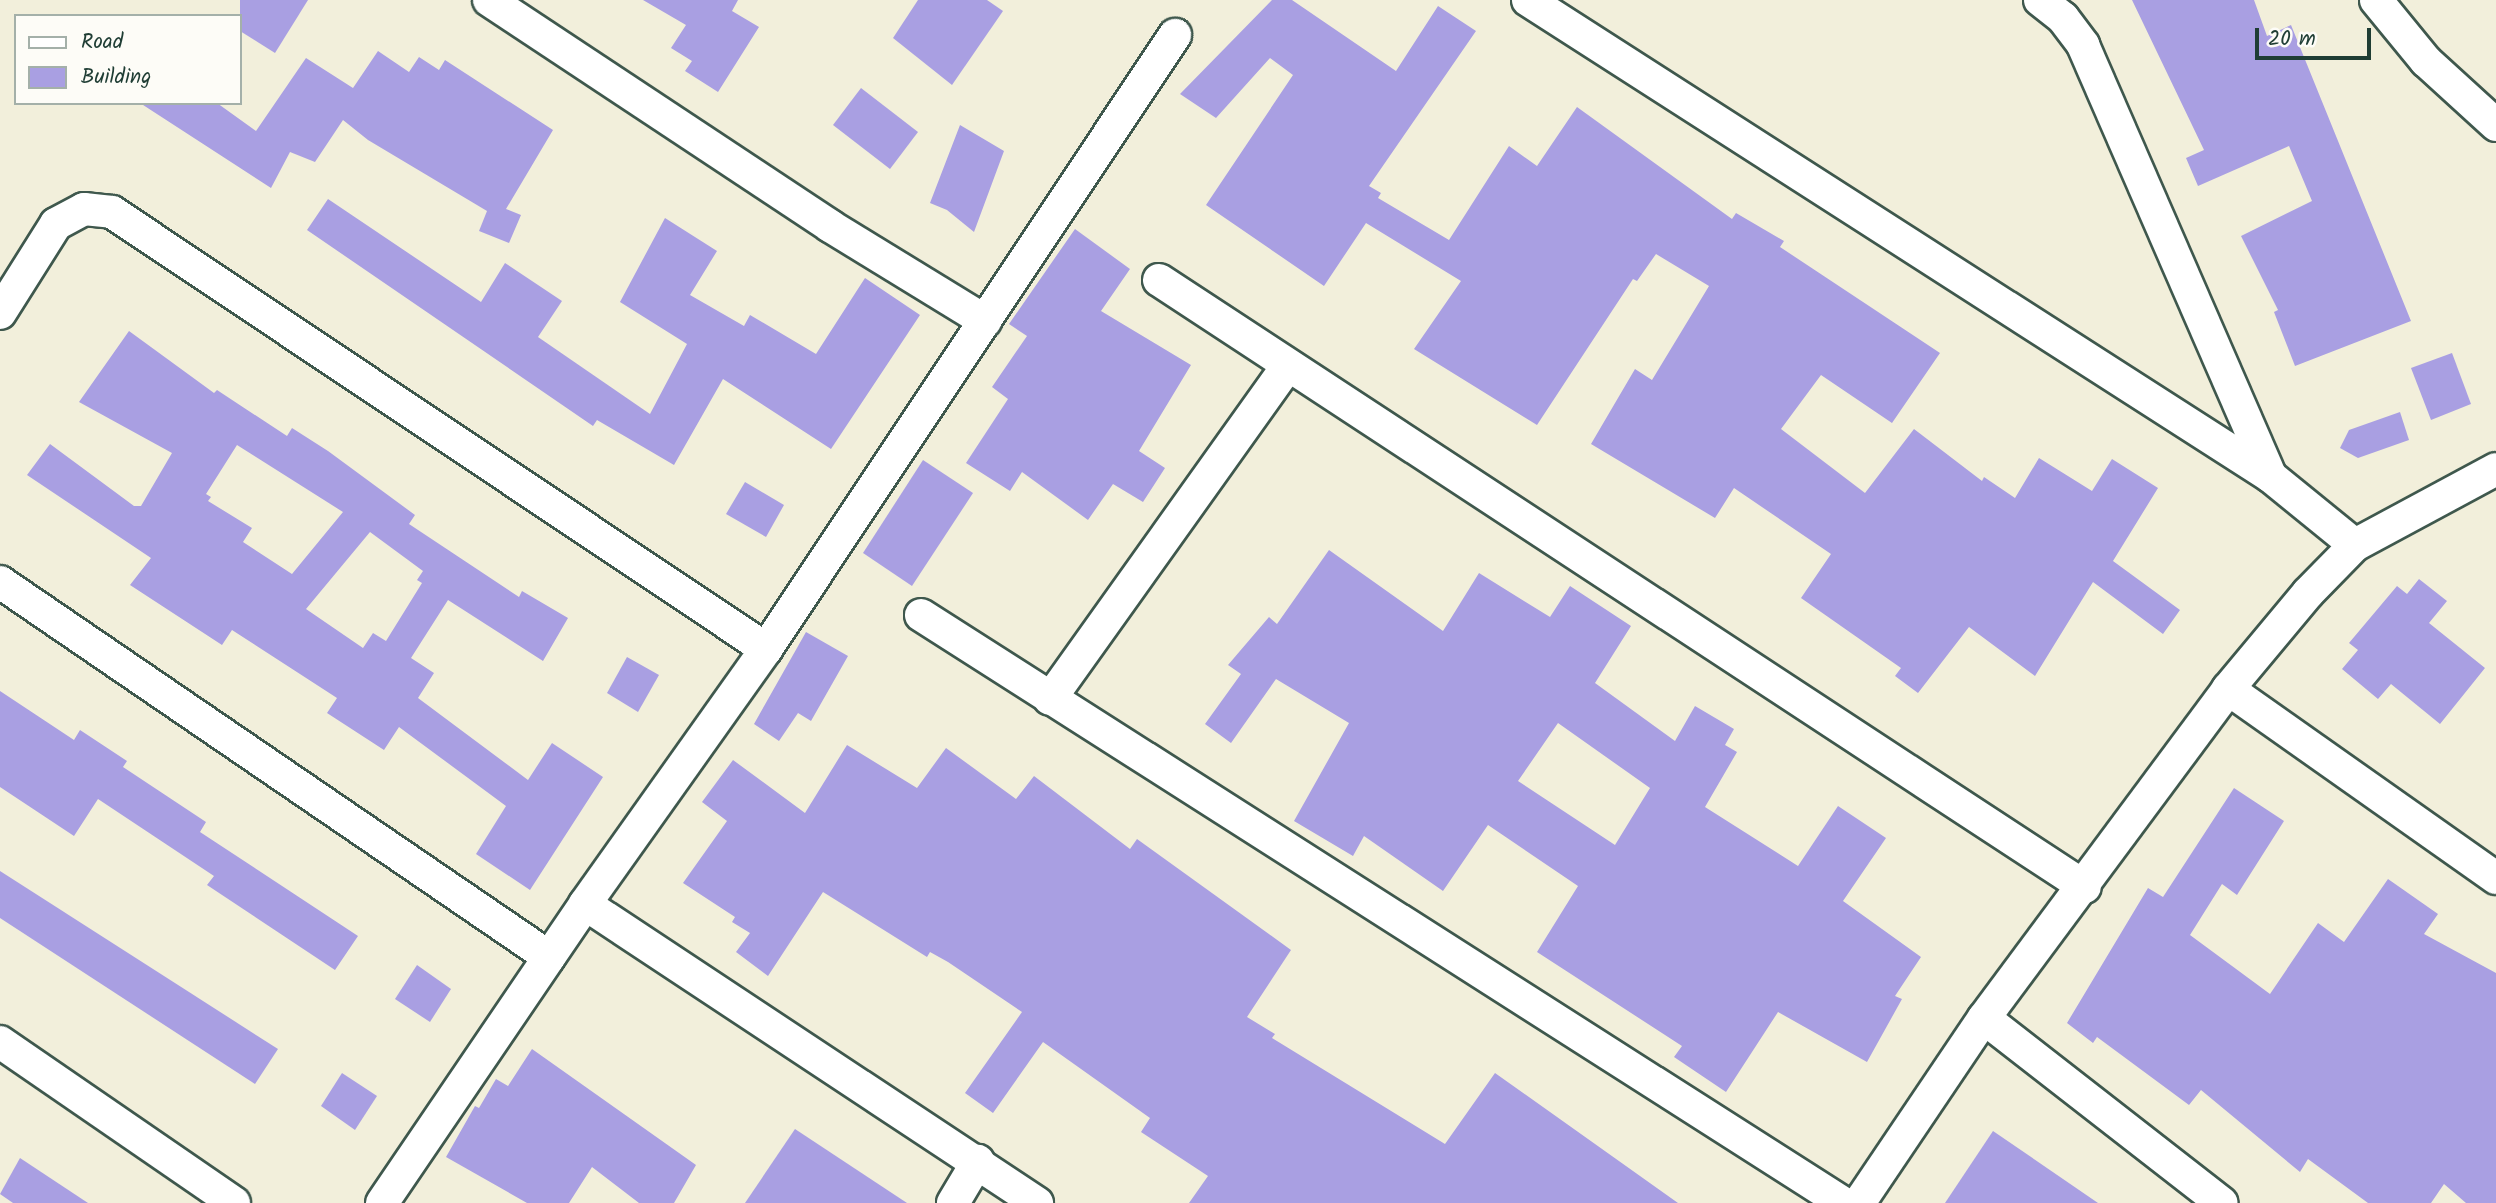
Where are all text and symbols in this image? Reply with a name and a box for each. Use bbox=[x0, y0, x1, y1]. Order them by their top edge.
legend bbox=[14, 14, 242, 105]
scale bar bbox=[2258, 14, 2374, 58]
text: 20 m bbox=[2268, 23, 2316, 56]
text: Road bbox=[81, 26, 123, 59]
text: Building bbox=[81, 61, 151, 94]

